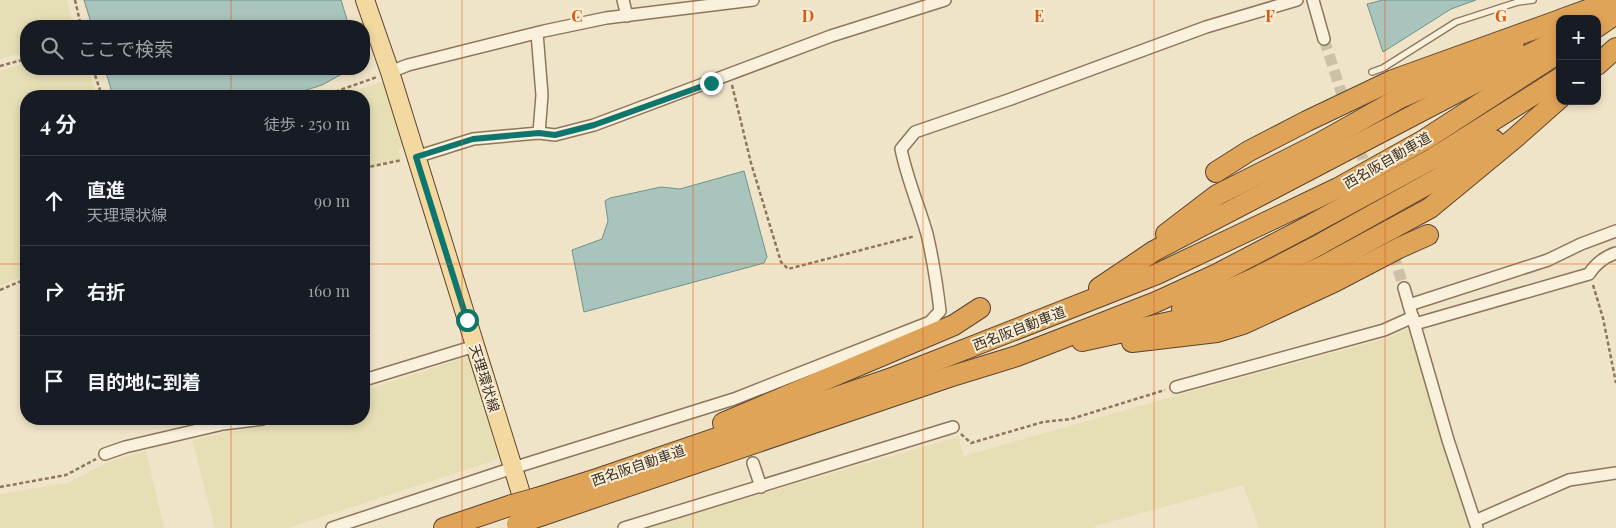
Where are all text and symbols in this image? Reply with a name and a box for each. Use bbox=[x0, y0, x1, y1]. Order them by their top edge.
text: C bbox=[571, 5, 583, 26]
text: D bbox=[802, 5, 814, 26]
text: E bbox=[1034, 5, 1044, 26]
text: F bbox=[1265, 5, 1275, 26]
text: G bbox=[1495, 5, 1507, 26]
map controls bbox=[1556, 15, 1601, 105]
button: + bbox=[1556, 15, 1601, 60]
search box bbox=[20, 20, 370, 75]
icon: search bbox=[38, 34, 66, 62]
text: ここで検索 bbox=[78, 35, 173, 61]
button: − bbox=[1556, 60, 1601, 105]
route end bbox=[700, 72, 723, 95]
text: 4 分 bbox=[40, 109, 77, 137]
text: 徒歩 · 250 m bbox=[264, 113, 350, 134]
street label: 西名阪自動車道 bbox=[1340, 127, 1434, 193]
text: 直進 bbox=[87, 176, 125, 202]
icon: ahead bbox=[40, 187, 68, 215]
text: 90 m bbox=[314, 190, 350, 211]
text: 天理環状線 bbox=[87, 204, 167, 225]
icon: right bbox=[40, 277, 68, 305]
text: 右折 bbox=[87, 278, 125, 304]
text: 160 m bbox=[308, 280, 350, 301]
street label: 西名阪自動車道 bbox=[970, 302, 1068, 354]
route start bbox=[456, 309, 479, 332]
street label: 天理環状線 bbox=[466, 342, 504, 414]
icon: arrive bbox=[40, 367, 68, 395]
text: 目的地に到着 bbox=[87, 368, 201, 394]
street label: 西名阪自動車道 bbox=[589, 440, 687, 490]

